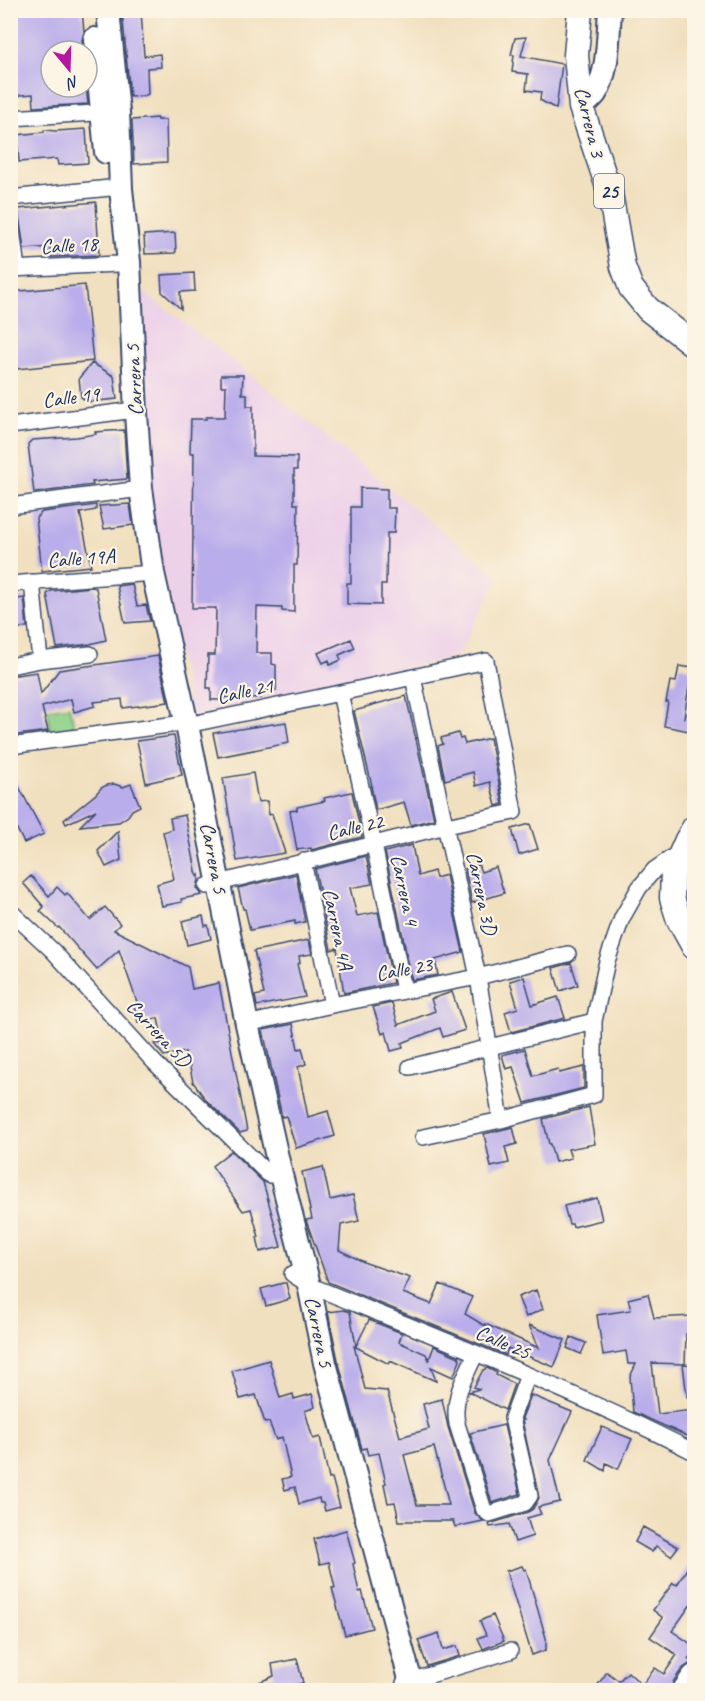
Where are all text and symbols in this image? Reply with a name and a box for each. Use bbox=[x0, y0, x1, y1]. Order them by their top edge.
north arrow bbox=[39, 39, 99, 99]
text: N bbox=[63, 71, 81, 94]
street label: Carrera 3 bbox=[569, 84, 612, 161]
road number: 25 bbox=[594, 174, 624, 208]
street label: Calle 18 bbox=[40, 230, 101, 259]
street label: Carrera 5 bbox=[119, 342, 149, 417]
street label: Calle 19 bbox=[41, 380, 102, 413]
street label: Calle 19A bbox=[46, 543, 117, 573]
street label: Calle 21 bbox=[214, 672, 277, 710]
street label: Calle 22 bbox=[324, 808, 387, 846]
street label: Carrera 5 bbox=[194, 820, 234, 897]
street label: Carrera 3D bbox=[461, 849, 504, 939]
street label: Carrera 4 bbox=[385, 852, 426, 930]
street label: Carrera 4A bbox=[317, 886, 360, 973]
street label: Calle 23 bbox=[374, 951, 436, 987]
street label: Carrera 5D bbox=[121, 993, 198, 1074]
street label: Carrera 5 bbox=[299, 1294, 339, 1371]
street label: Calle 25 bbox=[472, 1319, 536, 1366]

